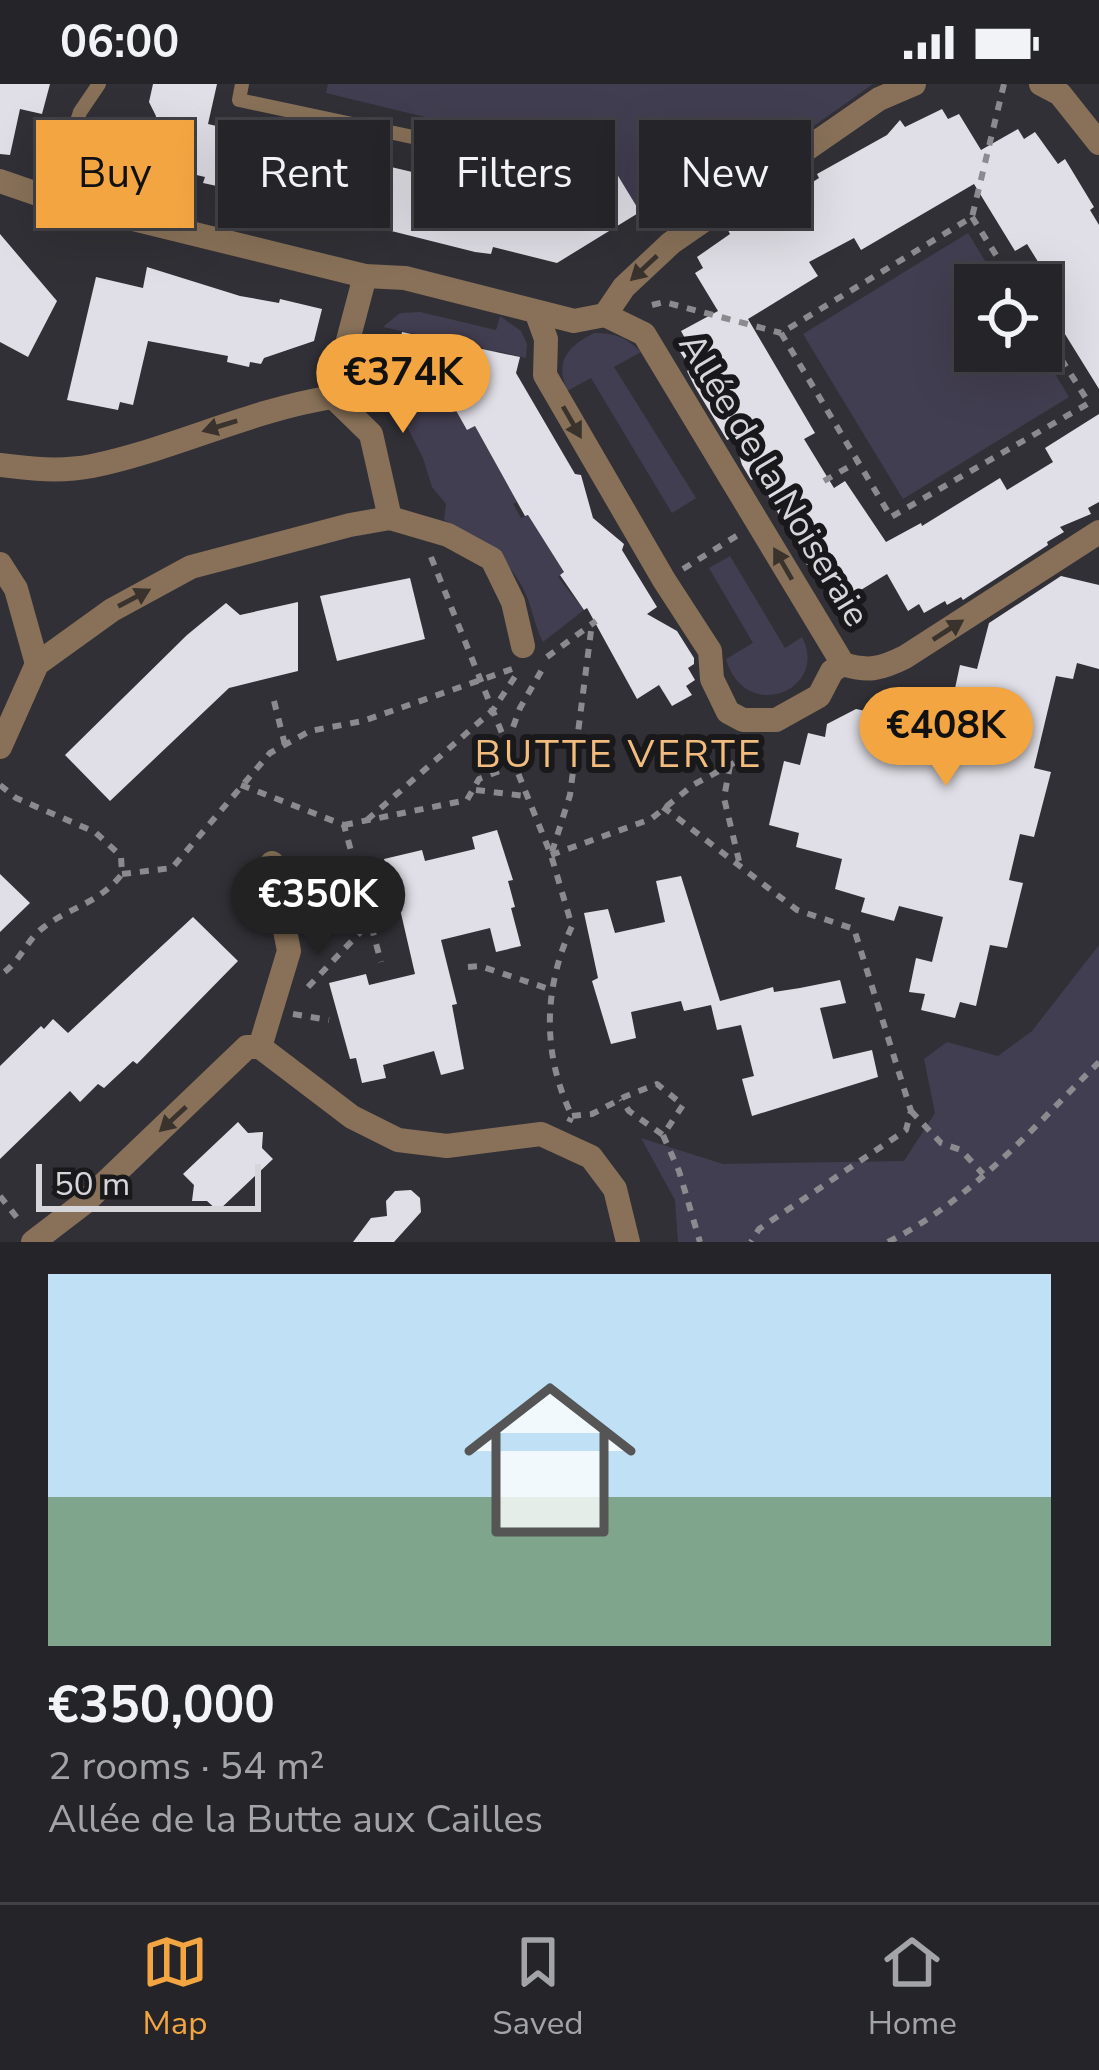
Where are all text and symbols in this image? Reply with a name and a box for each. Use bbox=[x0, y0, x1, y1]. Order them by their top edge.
text: 06:00 bbox=[60, 12, 179, 73]
chip: Buy bbox=[36, 120, 194, 228]
chip: Rent bbox=[218, 120, 390, 228]
chip: Filters bbox=[414, 120, 615, 228]
chip: New bbox=[639, 120, 811, 228]
one-way arrow bbox=[630, 253, 659, 281]
map controls bbox=[954, 264, 1062, 372]
button: locate bbox=[954, 264, 1062, 372]
street label: Allée de la Noiseraie bbox=[667, 324, 881, 636]
pin: €374K bbox=[319, 334, 487, 436]
text: €374K bbox=[343, 346, 463, 399]
one-way arrow bbox=[561, 405, 582, 439]
one-way arrow bbox=[201, 418, 238, 436]
one-way arrow bbox=[774, 547, 795, 580]
one-way arrow bbox=[116, 588, 151, 609]
one-way arrow bbox=[931, 619, 964, 641]
pin: €408K bbox=[862, 687, 1030, 789]
text: €408K bbox=[886, 699, 1006, 752]
district label: BUTTE VERTE bbox=[474, 728, 764, 781]
pin: €350K bbox=[234, 856, 402, 958]
text: €350K bbox=[258, 868, 378, 921]
one-way arrow bbox=[158, 1104, 187, 1132]
scale bar bbox=[36, 1158, 261, 1211]
text: 50 m bbox=[54, 1162, 130, 1207]
icon: home bbox=[442, 1352, 658, 1568]
text: €350,000 bbox=[48, 1670, 275, 1740]
text: 2 rooms · 54 m² bbox=[48, 1740, 325, 1793]
text: Allée de la Butte aux Cailles bbox=[48, 1793, 543, 1846]
tab: Map bbox=[142, 1929, 208, 2046]
tab: Saved bbox=[492, 1929, 583, 2046]
tab: Home bbox=[868, 1929, 957, 2046]

